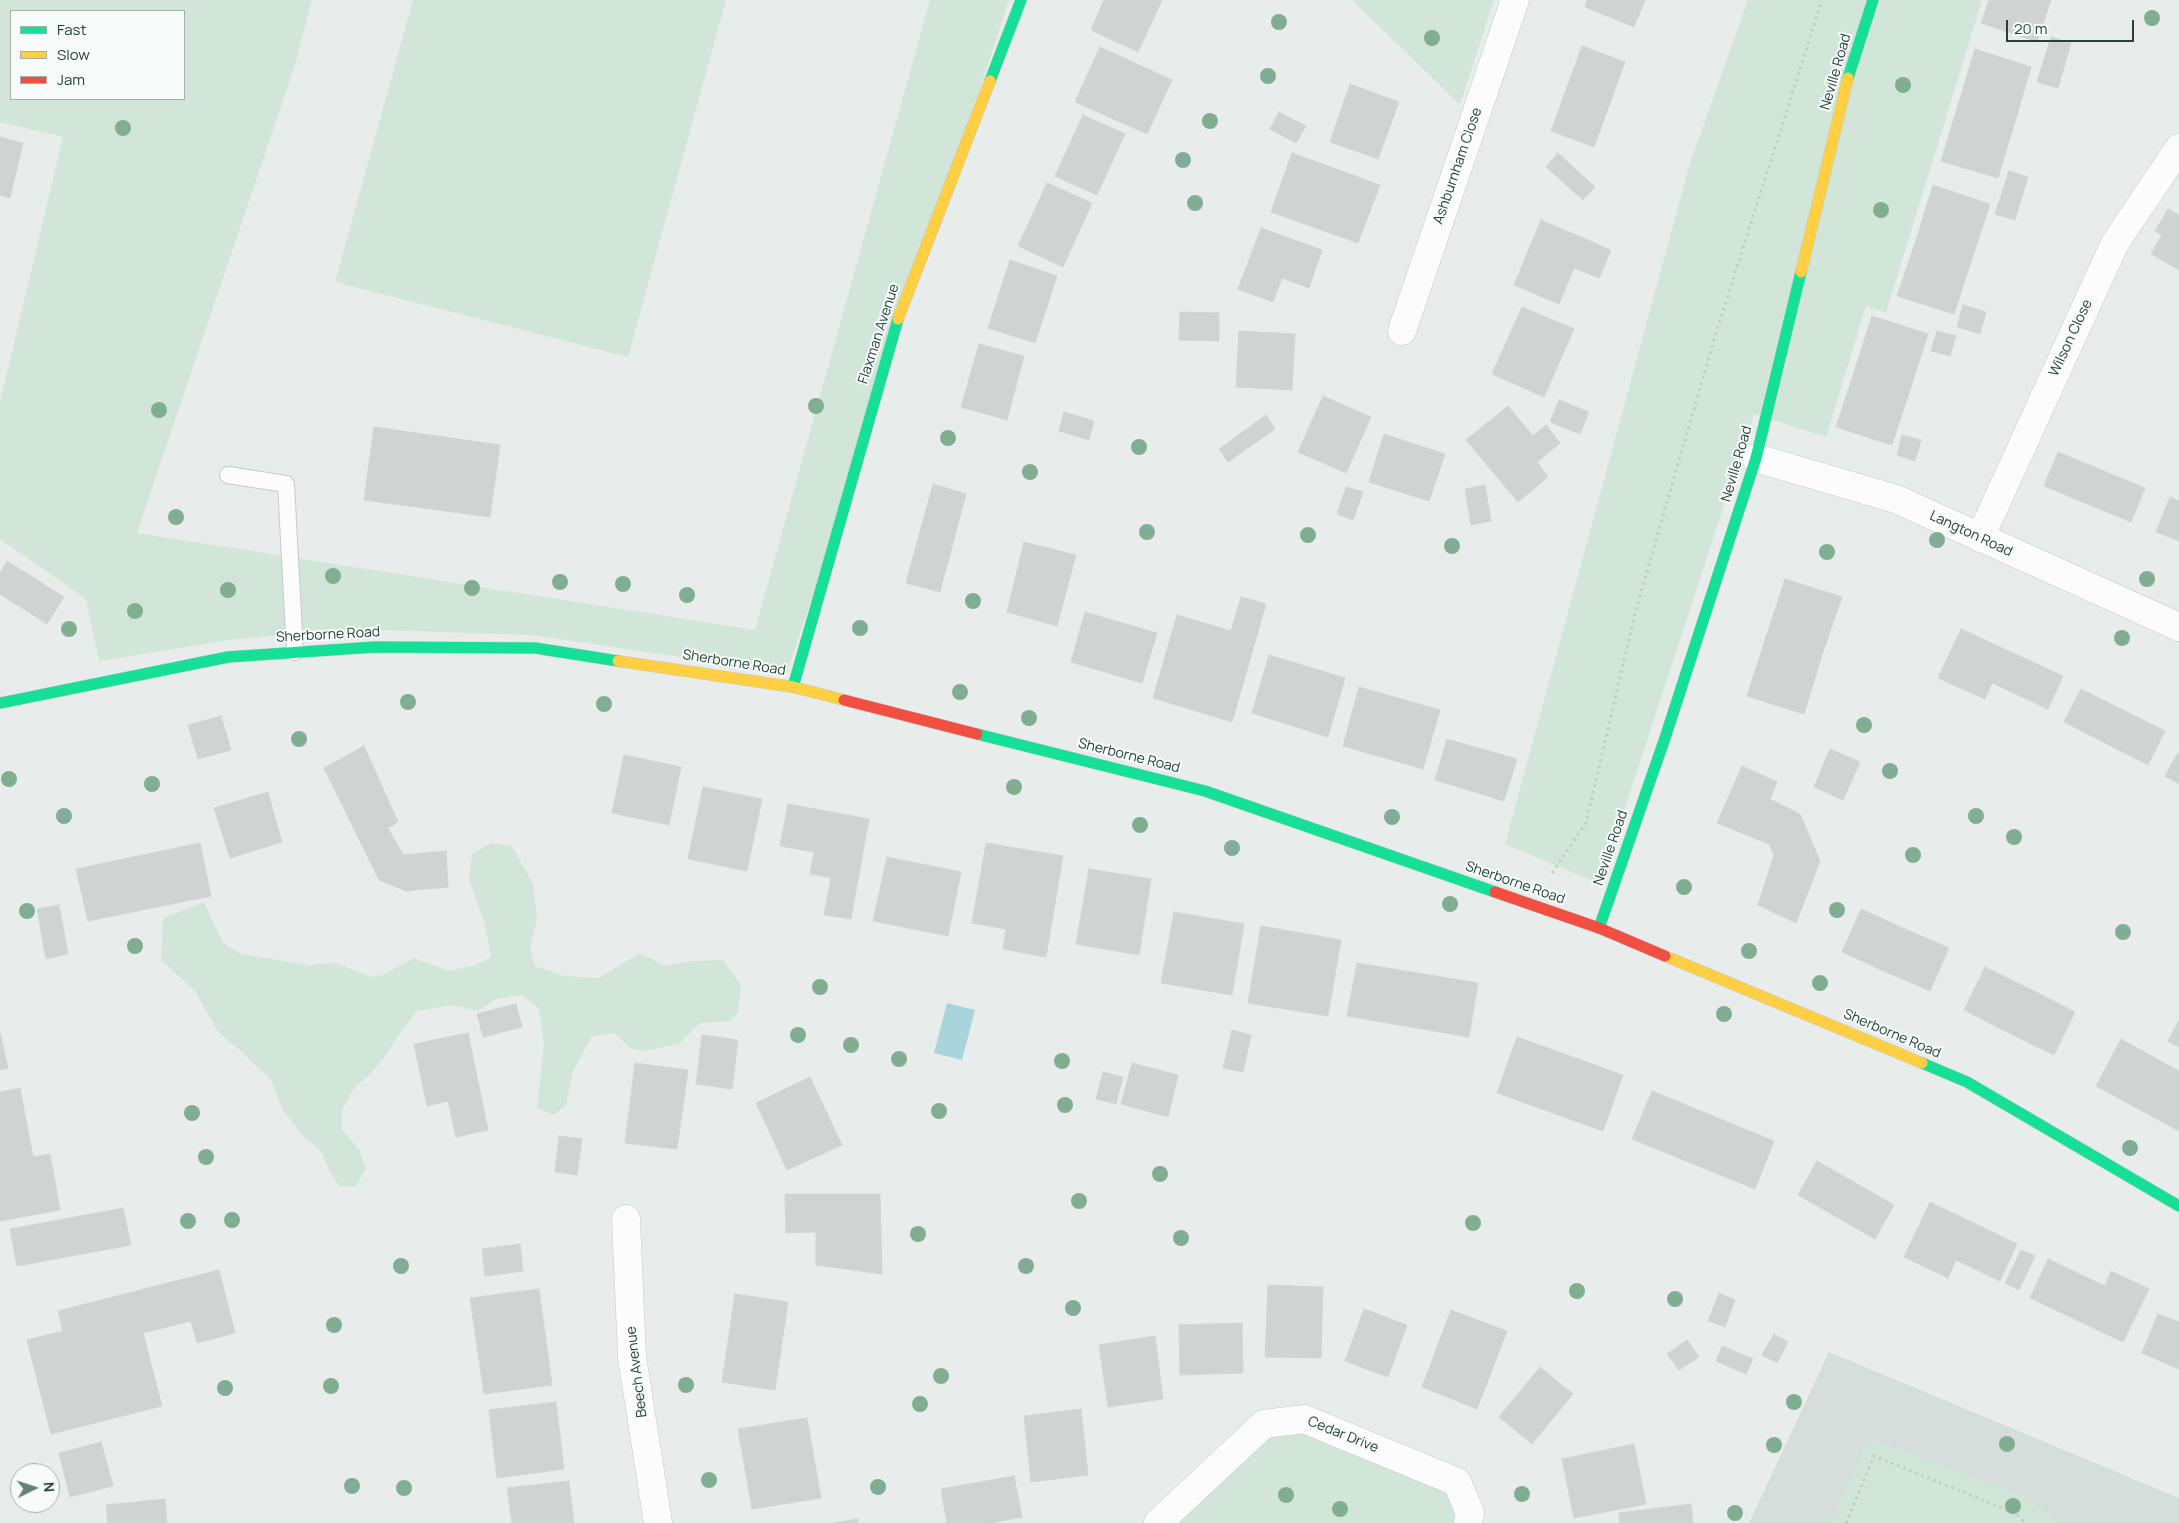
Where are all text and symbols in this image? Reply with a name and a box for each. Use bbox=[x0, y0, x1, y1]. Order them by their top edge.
legend bbox=[10, 10, 185, 100]
scale bar bbox=[2009, 10, 2136, 42]
text: 20 m bbox=[2014, 18, 2047, 39]
text: Fast bbox=[57, 19, 86, 40]
street label: Neville Road bbox=[1817, 32, 1855, 112]
text: Slow bbox=[57, 44, 90, 65]
text: Jam bbox=[57, 69, 85, 90]
street label: Ashburnham Close bbox=[1430, 105, 1486, 227]
street label: Flaxman Avenue bbox=[855, 282, 903, 386]
street label: Wilson Close bbox=[2046, 297, 2096, 379]
street label: Neville Road bbox=[1718, 424, 1756, 504]
street label: Langton Road bbox=[1927, 507, 2015, 561]
street label: Sherborne Road bbox=[276, 624, 380, 646]
street label: Sherborne Road bbox=[681, 647, 787, 679]
street label: Sherborne Road bbox=[1076, 735, 1182, 777]
street label: Neville Road bbox=[1590, 808, 1632, 888]
street label: Sherborne Road bbox=[1463, 858, 1567, 908]
street label: Sherborne Road bbox=[1841, 1006, 1943, 1062]
street label: Beech Avenue bbox=[623, 1325, 651, 1419]
street label: Cedar Drive bbox=[1305, 1413, 1381, 1457]
north arrow bbox=[10, 1463, 60, 1513]
text: N bbox=[40, 1481, 59, 1493]

